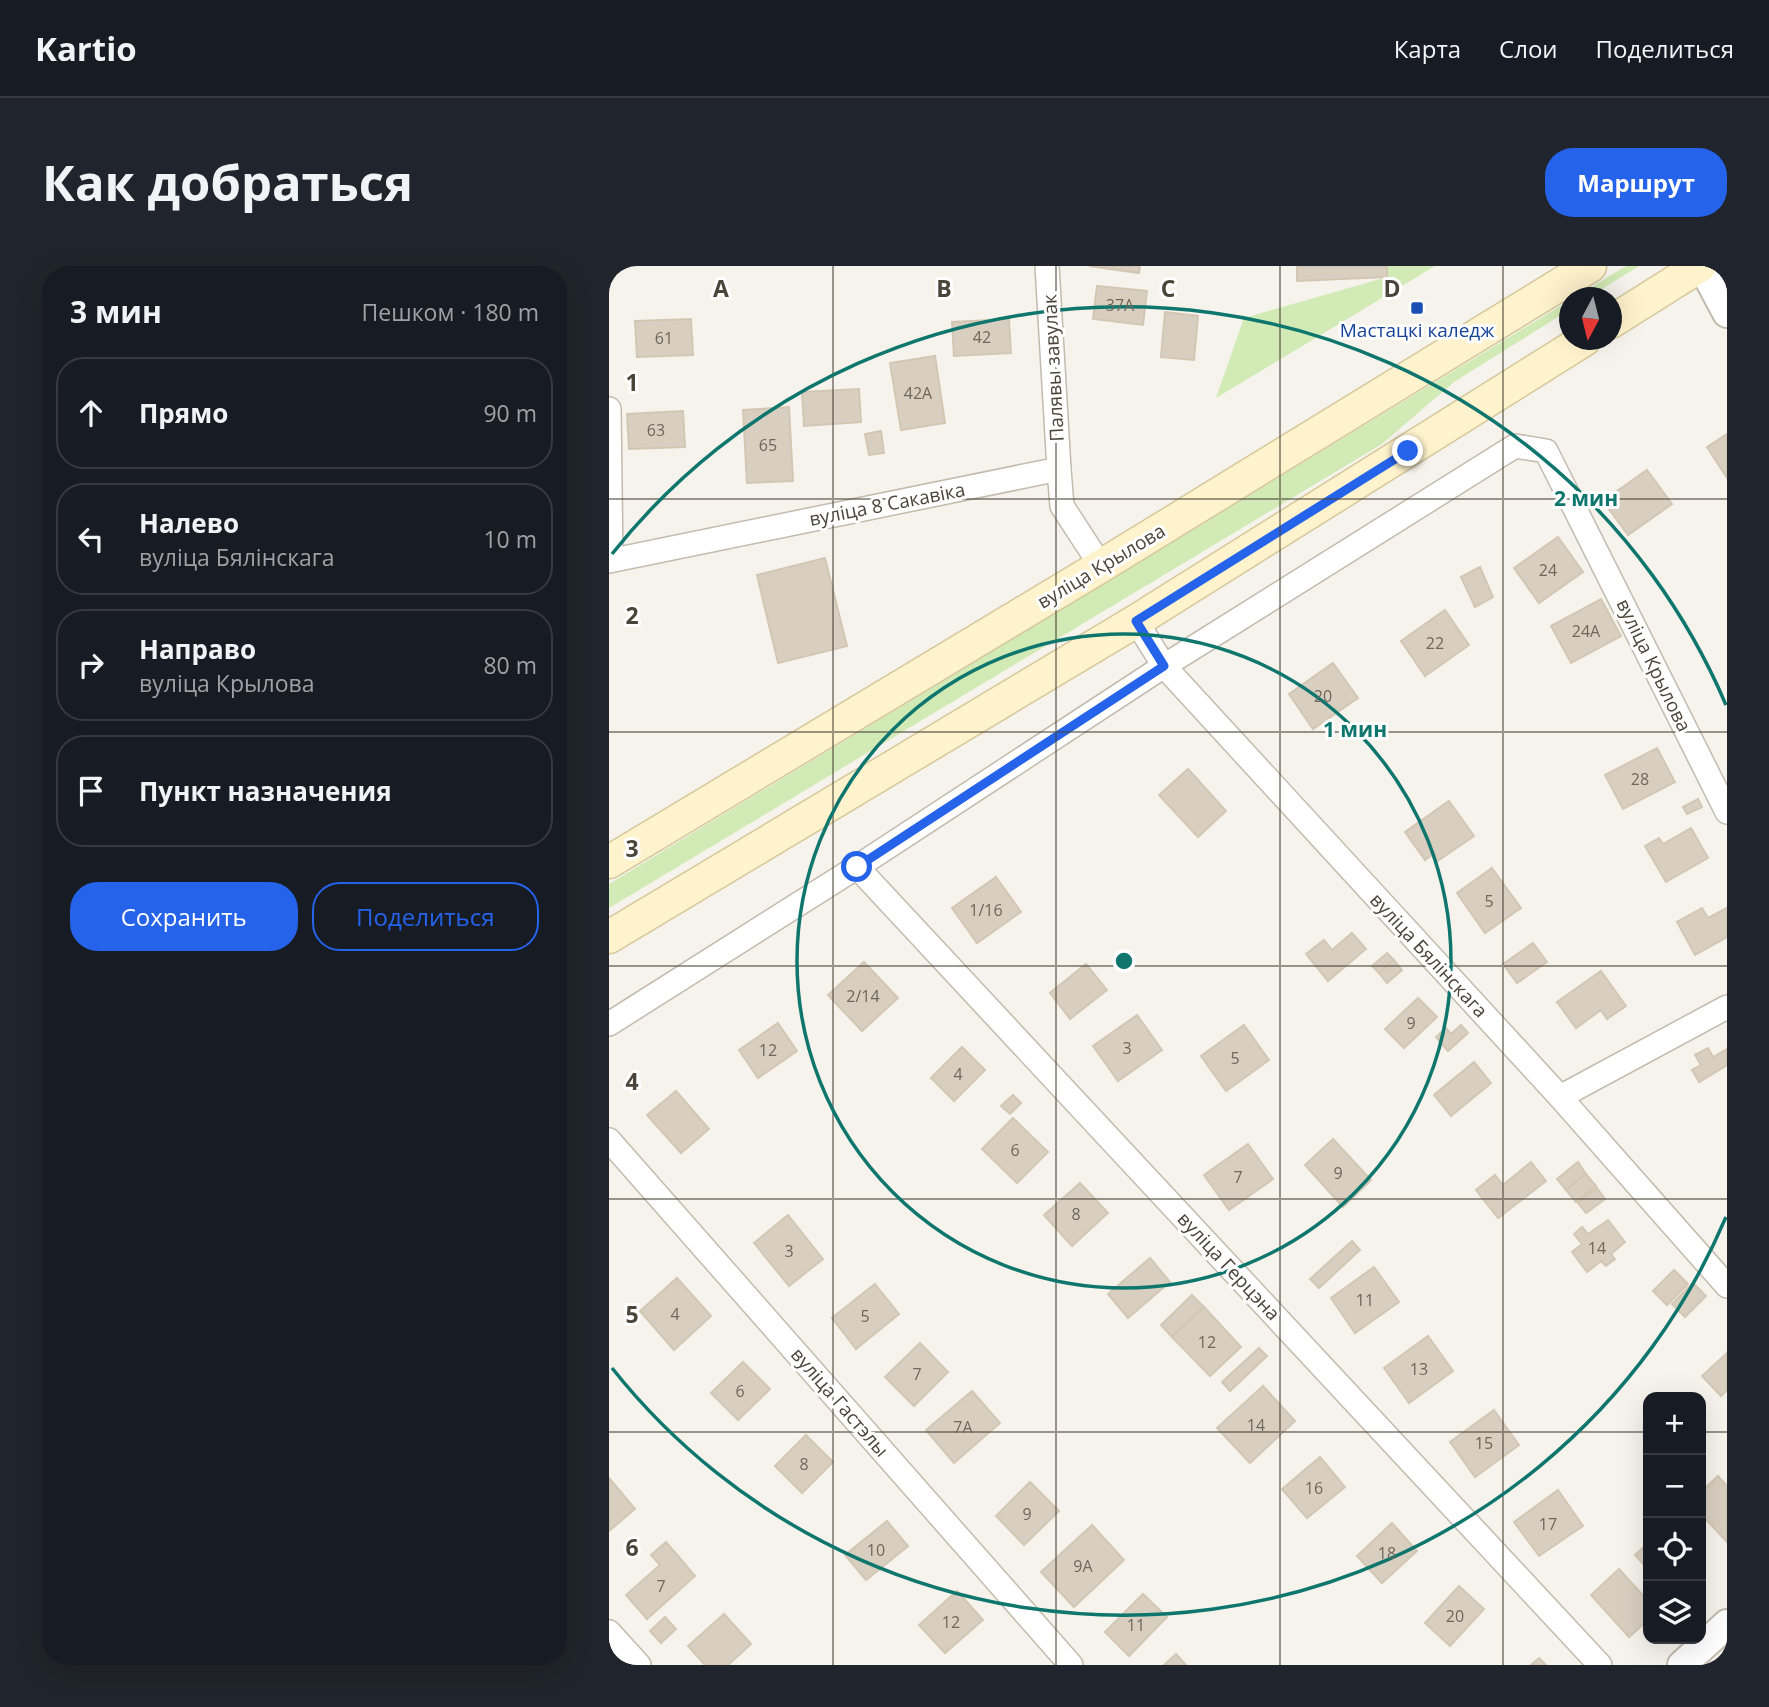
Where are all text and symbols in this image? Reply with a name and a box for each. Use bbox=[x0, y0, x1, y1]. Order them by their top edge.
text: Kartio bbox=[35, 26, 137, 71]
text: Карта bbox=[1394, 32, 1461, 65]
text: Слои bbox=[1499, 32, 1558, 65]
text: Поделиться bbox=[1596, 32, 1734, 65]
button: Маршрут bbox=[1545, 148, 1727, 217]
text: Как добраться bbox=[42, 149, 413, 215]
text: A bbox=[713, 272, 729, 304]
text: B bbox=[936, 272, 952, 304]
text: C bbox=[1161, 272, 1175, 304]
text: D bbox=[1383, 272, 1401, 304]
north arrow bbox=[1559, 287, 1622, 350]
text: 3 мин bbox=[70, 291, 162, 332]
street label: Палявы завулак bbox=[1036, 293, 1070, 442]
house number: 37А bbox=[1106, 294, 1135, 316]
text: Пешком · 180 m bbox=[362, 296, 539, 328]
marker: Мастацкі каледж bbox=[1409, 300, 1425, 316]
place label: Мастацкі каледж bbox=[1340, 317, 1494, 343]
house number: 42 bbox=[973, 326, 991, 348]
house number: 61 bbox=[655, 327, 673, 349]
text: 1 bbox=[625, 366, 639, 398]
house number: 42А bbox=[904, 382, 933, 404]
icon: ahead bbox=[72, 394, 110, 432]
text: Прямо bbox=[139, 395, 228, 431]
text: 90 m bbox=[483, 397, 537, 429]
house number: 63 bbox=[647, 419, 665, 441]
house number: 65 bbox=[759, 434, 777, 456]
route end bbox=[1392, 435, 1423, 466]
street label: вуліца 8 Сакавіка bbox=[807, 476, 967, 532]
text: 2 мин bbox=[1554, 484, 1618, 512]
text: Налево bbox=[139, 505, 239, 541]
street label: вуліца Крылова bbox=[1032, 518, 1170, 614]
icon: left bbox=[72, 520, 110, 558]
text: 10 m bbox=[483, 523, 537, 555]
text: вуліца Бялінскага bbox=[139, 541, 335, 573]
house number: 24 bbox=[1539, 559, 1557, 581]
street label: вуліца Крылова bbox=[1611, 594, 1697, 736]
text: 2 bbox=[625, 599, 639, 631]
house number: 24А bbox=[1572, 620, 1601, 642]
text: Направо bbox=[139, 631, 256, 667]
house number: 22 bbox=[1426, 632, 1444, 654]
icon: right bbox=[72, 646, 110, 684]
text: 80 m bbox=[483, 649, 537, 681]
text: вуліца Крылова bbox=[139, 667, 315, 699]
house number: 20 bbox=[1314, 685, 1332, 707]
text: 1 мин bbox=[1323, 715, 1387, 743]
house number: 28 bbox=[1631, 768, 1649, 790]
icon: arrive bbox=[72, 772, 110, 810]
text: Пункт назначения bbox=[139, 773, 392, 809]
text: 3 bbox=[625, 832, 639, 864]
route start bbox=[841, 851, 872, 882]
button: Сохранить bbox=[70, 882, 298, 951]
button: Поделиться bbox=[312, 882, 539, 951]
street label: вуліца Бялінскага bbox=[1364, 887, 1494, 1023]
house number: 5 bbox=[1484, 890, 1494, 912]
house number: 1/16 bbox=[969, 899, 1003, 921]
centre of rings bbox=[1112, 949, 1136, 973]
house number: 2/14 bbox=[846, 985, 880, 1007]
house number: 9 bbox=[1406, 1012, 1416, 1034]
house number: 3 bbox=[1122, 1037, 1132, 1059]
house number: 12 bbox=[759, 1039, 777, 1061]
house number: 5 bbox=[1230, 1047, 1240, 1069]
house number: 4 bbox=[953, 1063, 963, 1085]
text: 4 bbox=[625, 1065, 639, 1097]
house number: 6 bbox=[1010, 1139, 1020, 1161]
house number: 9 bbox=[1333, 1162, 1343, 1184]
house number: 7 bbox=[1233, 1166, 1243, 1188]
house number: 8 bbox=[1071, 1203, 1081, 1225]
street label: вуліца Герцэна bbox=[1172, 1206, 1286, 1326]
house number: 14 bbox=[1588, 1237, 1606, 1259]
house number: 3 bbox=[784, 1240, 794, 1262]
house number: 11 bbox=[1356, 1289, 1374, 1311]
text: 5 bbox=[625, 1298, 639, 1330]
house number: 4 bbox=[670, 1303, 680, 1325]
house number: 5 bbox=[860, 1305, 870, 1327]
house number: 12 bbox=[1198, 1331, 1216, 1353]
street label: вуліца Гастэлы bbox=[785, 1342, 895, 1462]
house number: 13 bbox=[1410, 1358, 1428, 1380]
house number: 7 bbox=[912, 1363, 922, 1385]
house number: 6 bbox=[735, 1380, 745, 1402]
map controls bbox=[1643, 1392, 1706, 1644]
button: + bbox=[1643, 1392, 1706, 1455]
house number: 14 bbox=[1247, 1414, 1265, 1436]
house number: 7А bbox=[953, 1416, 974, 1438]
house number: 15 bbox=[1475, 1432, 1493, 1454]
house number: 8 bbox=[799, 1453, 809, 1475]
button: − bbox=[1643, 1455, 1706, 1518]
house number: 16 bbox=[1305, 1477, 1323, 1499]
house number: 9 bbox=[1022, 1503, 1032, 1525]
house number: 17 bbox=[1539, 1513, 1557, 1535]
button: locate bbox=[1643, 1518, 1706, 1581]
text: 6 bbox=[625, 1531, 639, 1563]
house number: 10 bbox=[867, 1539, 885, 1561]
house number: 18 bbox=[1378, 1542, 1396, 1564]
house number: 9А bbox=[1073, 1555, 1094, 1577]
house number: 7 bbox=[656, 1575, 666, 1597]
button: layers bbox=[1643, 1581, 1706, 1644]
house number: 20 bbox=[1446, 1605, 1464, 1627]
house number: 12 bbox=[942, 1611, 960, 1633]
house number: 11 bbox=[1127, 1614, 1145, 1636]

